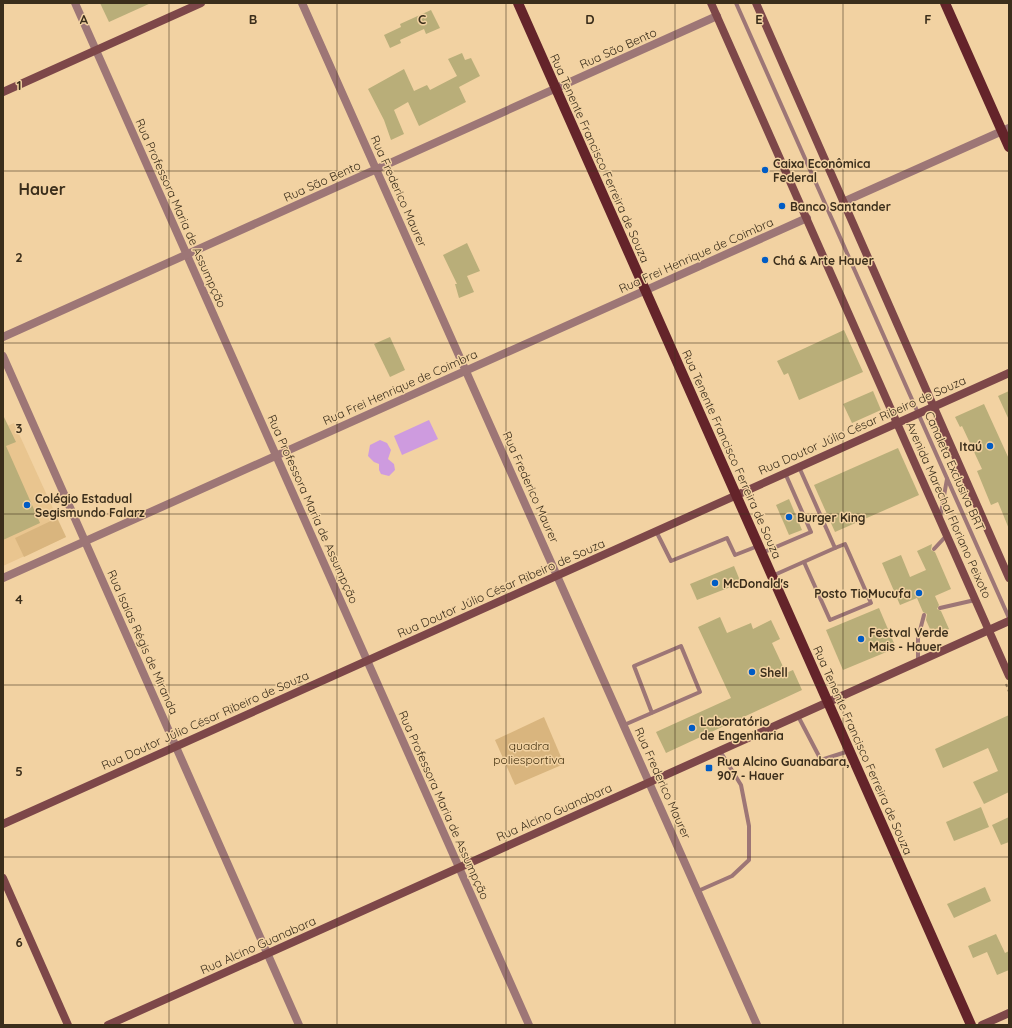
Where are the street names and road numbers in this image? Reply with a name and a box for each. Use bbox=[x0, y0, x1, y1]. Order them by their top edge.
street label: Rua São Bento bbox=[577, 24, 659, 72]
street label: Rua Tenente Francisco Ferreira de Souza bbox=[547, 51, 653, 265]
street label: Rua Professora Maria de Assumpção bbox=[132, 116, 230, 310]
street label: Rua Frederico Maurer bbox=[368, 133, 431, 250]
street label: Rua São Bento bbox=[281, 157, 363, 205]
street label: Rua Frei Henrique de Coimbra bbox=[616, 214, 776, 296]
street label: Rua Frei Henrique de Coimbra bbox=[320, 346, 480, 428]
street label: Rua Tenente Francisco Ferreira de Souza bbox=[679, 347, 785, 561]
street label: Rua Doutor Júlio César Ribeiro de Souza bbox=[756, 372, 968, 478]
street label: Canaleta Exclusiva BRT bbox=[922, 409, 988, 533]
street label: Rua Professora Maria de Assumpção bbox=[264, 412, 362, 606]
street label: Avenida Marechal Floriano Peixoto bbox=[903, 419, 995, 601]
street label: Rua Frederico Maurer bbox=[500, 429, 563, 546]
street label: Rua Doutor Júlio César Ribeiro de Souza bbox=[395, 535, 607, 641]
street label: Rua Isaías Régis de Miranda bbox=[104, 567, 182, 717]
street label: Rua Tenente Francisco Ferreira de Souza bbox=[810, 643, 916, 857]
street label: Rua Doutor Júlio César Ribeiro de Souza bbox=[99, 667, 311, 773]
street label: Rua Professora Maria de Assumpção bbox=[395, 708, 493, 902]
street label: Rua Frederico Maurer bbox=[632, 725, 695, 842]
street label: Rua Alcino Guanabara bbox=[494, 780, 614, 844]
street label: Rua Alcino Guanabara bbox=[198, 913, 318, 977]

